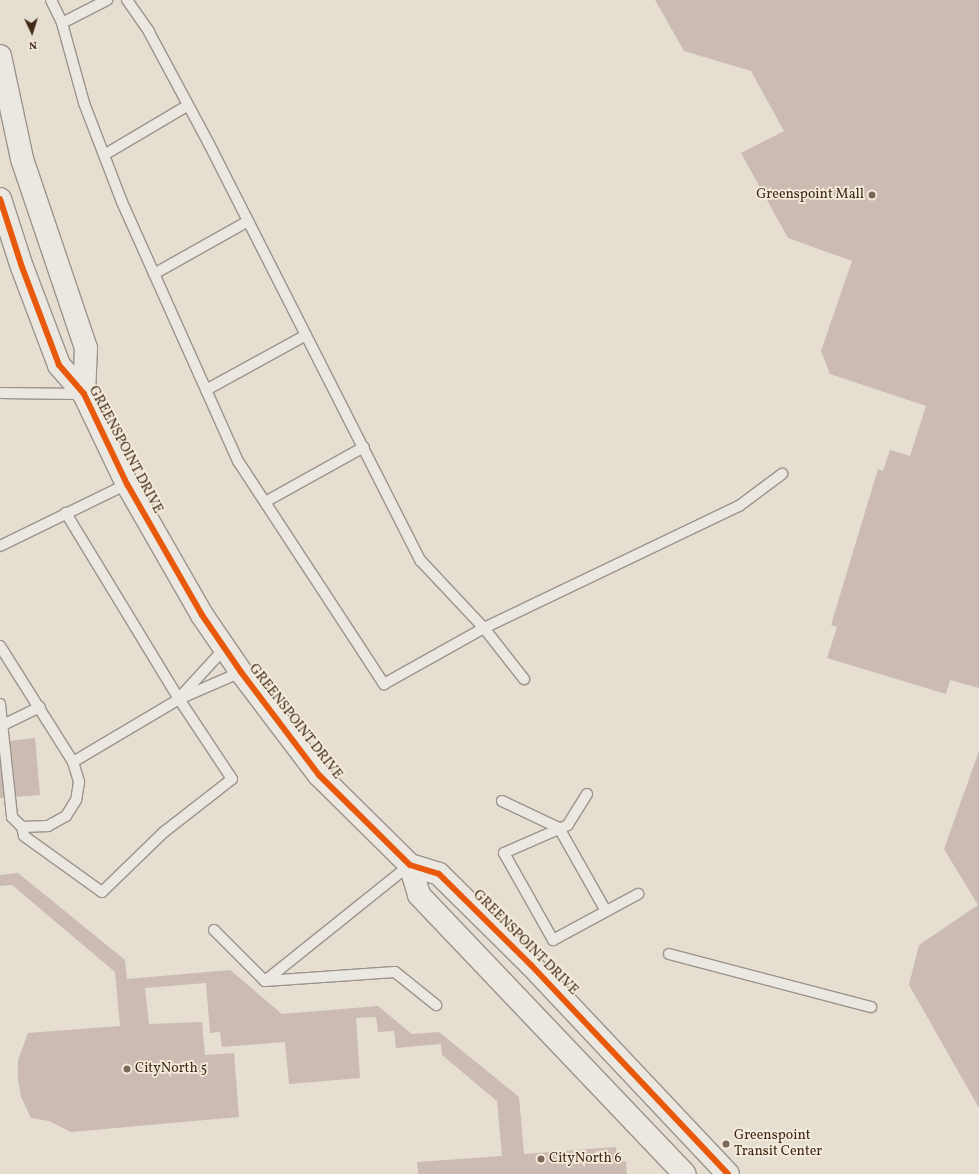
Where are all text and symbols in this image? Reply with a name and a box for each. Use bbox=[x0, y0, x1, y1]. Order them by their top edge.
north arrow bbox=[12, 12, 52, 52]
text: N bbox=[28, 37, 37, 52]
place label: Greenspoint Mall bbox=[756, 187, 864, 203]
marker: Greenspoint Mall bbox=[867, 190, 877, 200]
street label: GREENSPOINT DRIVE bbox=[84, 383, 166, 517]
street label: GREENSPOINT DRIVE bbox=[245, 661, 345, 783]
street label: GREENSPOINT DRIVE bbox=[469, 887, 581, 999]
place label: CityNorth 5 bbox=[135, 1061, 207, 1077]
marker: CityNorth 5 bbox=[122, 1064, 132, 1074]
place label: Greenspoint Transit Center bbox=[734, 1128, 822, 1160]
marker: Greenspoint Transit Center bbox=[721, 1139, 731, 1149]
place label: CityNorth 6 bbox=[549, 1151, 622, 1167]
marker: CityNorth 6 bbox=[536, 1154, 546, 1164]

